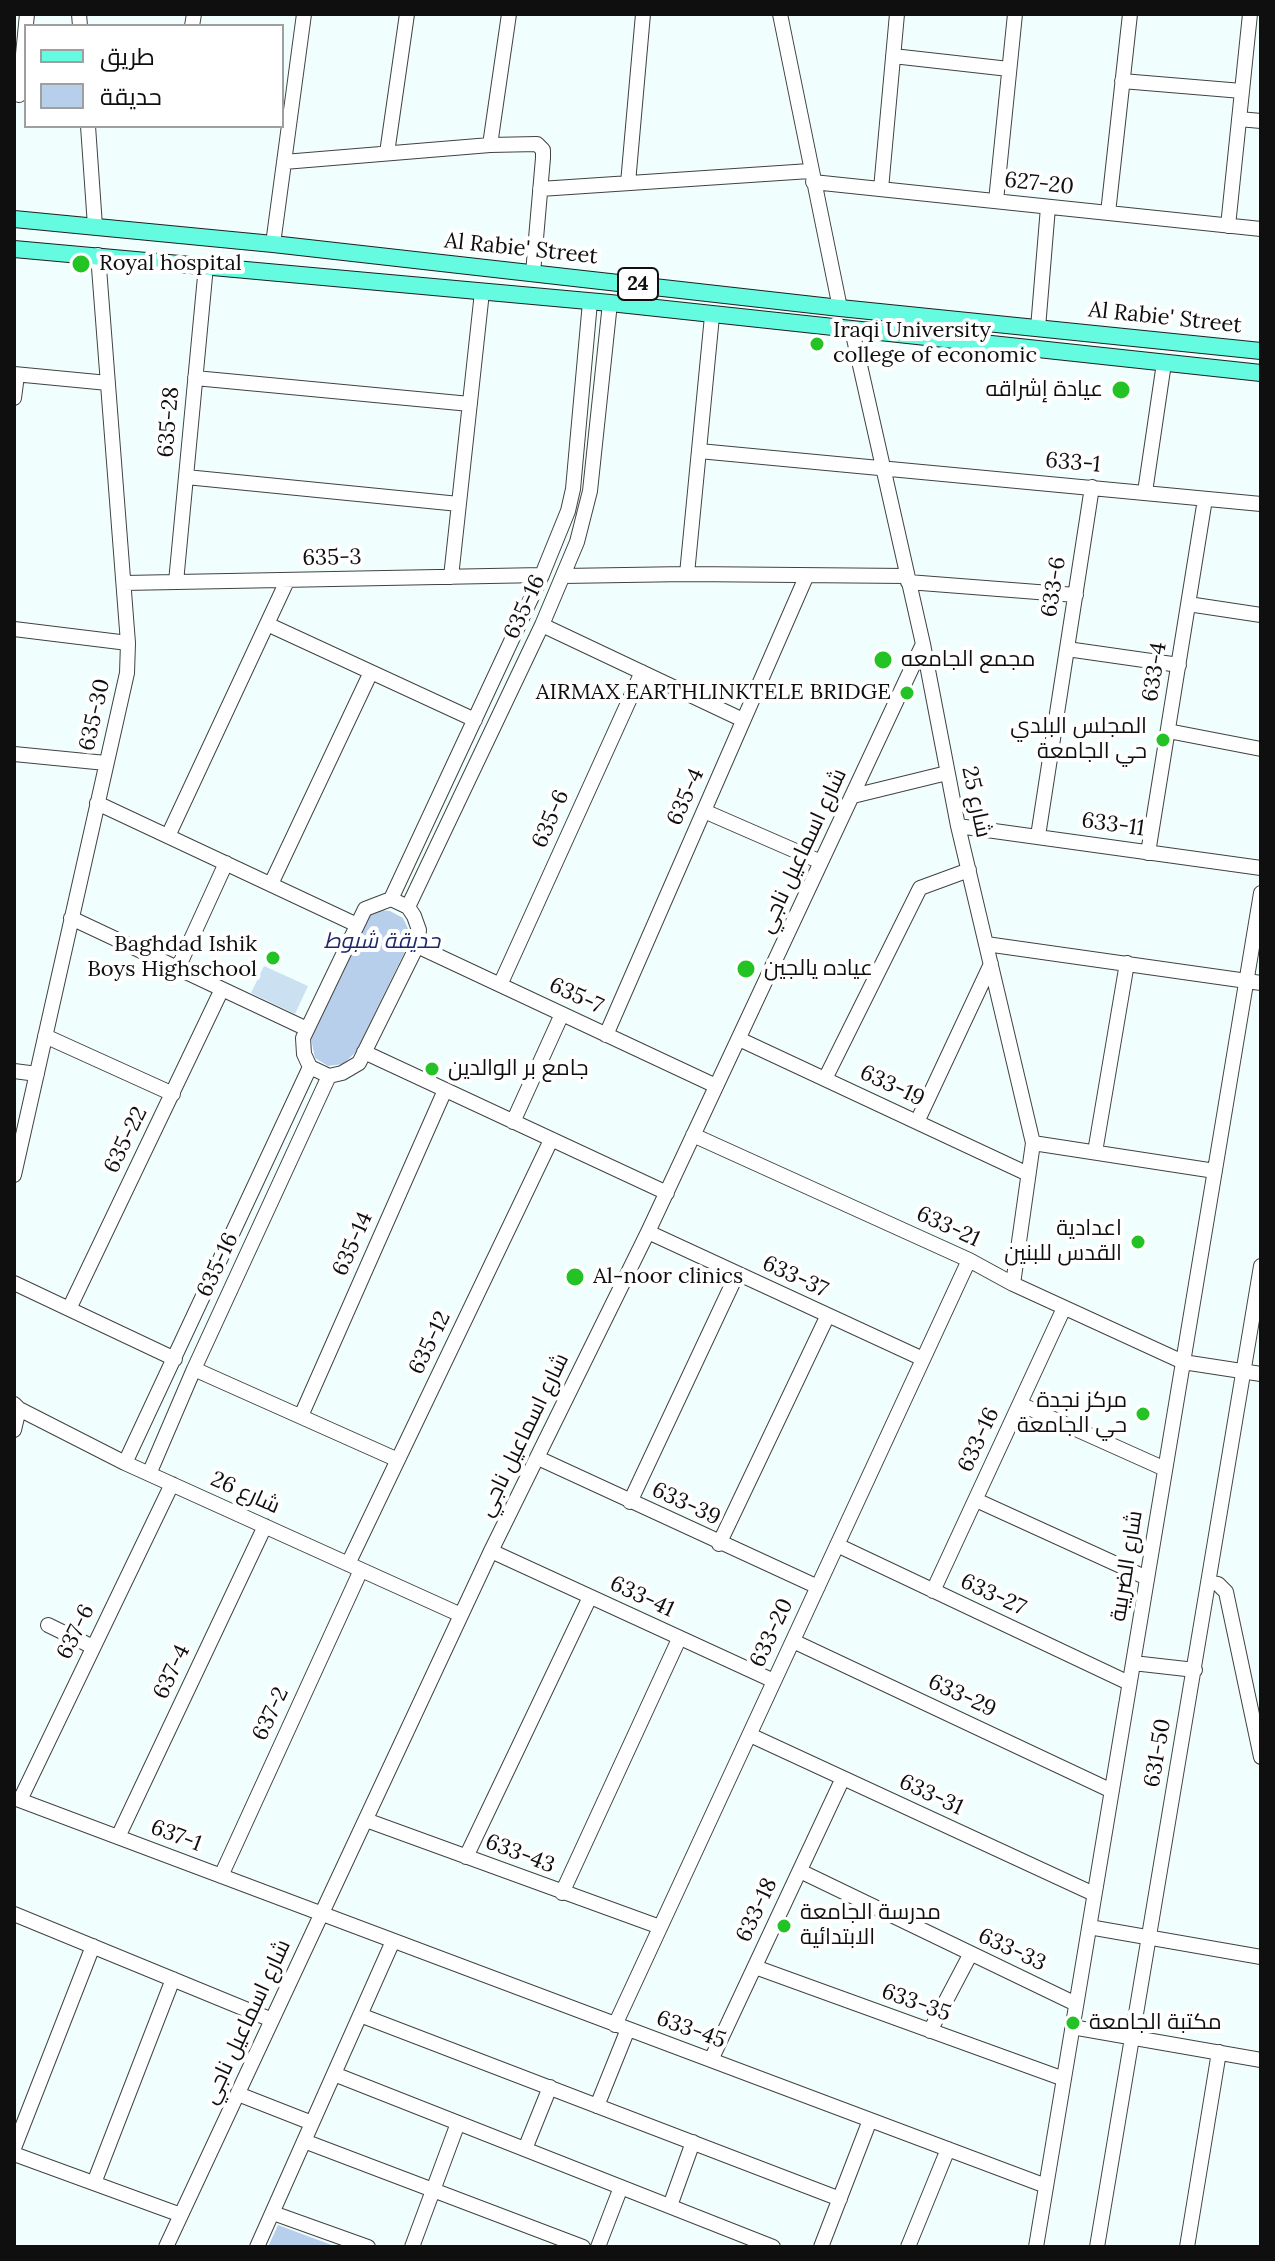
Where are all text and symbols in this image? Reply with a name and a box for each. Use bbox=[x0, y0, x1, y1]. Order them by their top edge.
legend bbox=[24, 24, 284, 128]
text: طريق bbox=[100, 41, 155, 72]
text: حديقة bbox=[100, 81, 162, 112]
street label: 627-20 bbox=[1003, 167, 1075, 201]
street label: Al Rabie' Street bbox=[443, 228, 599, 270]
place label: Royal hospital bbox=[99, 251, 242, 277]
marker: Royal hospital bbox=[70, 253, 92, 275]
road number: 24 bbox=[618, 268, 658, 300]
street label: Al Rabie' Street bbox=[1087, 297, 1243, 339]
place label: Iraqi University college of economic bbox=[833, 318, 1037, 370]
marker: Iraqi University college of economic bbox=[808, 335, 826, 353]
place label: عيادة إشراقه bbox=[985, 377, 1103, 403]
marker: عيادة إشراقه bbox=[1110, 379, 1132, 401]
street label: 635-28 bbox=[153, 385, 185, 459]
street label: 633-1 bbox=[1044, 447, 1102, 479]
street label: 635-3 bbox=[302, 544, 362, 572]
street label: 633-6 bbox=[1036, 555, 1072, 619]
street label: 635-16 bbox=[499, 571, 551, 643]
street label: 633-4 bbox=[1137, 640, 1173, 704]
place label: مجمع الجامعه bbox=[901, 647, 1035, 673]
marker: مجمع الجامعه bbox=[872, 649, 894, 671]
street label: 635-30 bbox=[74, 676, 116, 754]
place label: AIRMAX EARTHLINKTELE BRIDGE bbox=[536, 680, 891, 706]
marker: AIRMAX EARTHLINKTELE BRIDGE bbox=[898, 684, 916, 702]
place label: المجلس البلدي حي الجامعة bbox=[1010, 714, 1147, 766]
marker: المجلس البلدي حي الجامعة bbox=[1154, 731, 1172, 749]
street label: 635-4 bbox=[662, 764, 710, 830]
street label: شارع 25 bbox=[956, 764, 996, 840]
street label: شارع اسماعيل ناجي bbox=[753, 765, 853, 937]
street label: 635-6 bbox=[527, 786, 575, 852]
street label: 633-11 bbox=[1080, 808, 1146, 842]
park label: حديقة شبوط bbox=[324, 929, 440, 955]
place label: Baghdad Ishik Boys Highschool bbox=[87, 932, 257, 984]
marker: Baghdad Ishik Boys Highschool bbox=[264, 949, 282, 967]
place label: عياده يالجين bbox=[764, 956, 873, 982]
marker: عياده يالجين bbox=[735, 958, 757, 980]
street label: 635-7 bbox=[545, 972, 607, 1020]
place label: جامع بر الوالدين bbox=[448, 1056, 588, 1082]
marker: جامع بر الوالدين bbox=[423, 1060, 441, 1078]
street label: 633-19 bbox=[856, 1060, 928, 1112]
street label: 635-22 bbox=[99, 1102, 153, 1178]
street label: 633-21 bbox=[912, 1201, 984, 1253]
street label: 635-14 bbox=[327, 1208, 379, 1280]
place label: اعدادية القدس للبنين bbox=[1004, 1216, 1122, 1268]
street label: 635-16 bbox=[192, 1229, 244, 1301]
marker: اعدادية القدس للبنين bbox=[1129, 1233, 1147, 1251]
street label: 633-37 bbox=[758, 1250, 832, 1304]
place label: Al-noor clinics bbox=[593, 1264, 743, 1290]
marker: Al-noor clinics bbox=[564, 1266, 586, 1288]
street label: 635-12 bbox=[403, 1307, 457, 1379]
street label: شارع اسماعيل ناجي bbox=[473, 1349, 575, 1521]
place label: مركز نجدة حي الجامعة bbox=[1017, 1388, 1127, 1440]
street label: 633-16 bbox=[953, 1404, 1005, 1476]
marker: مركز نجدة حي الجامعة bbox=[1134, 1405, 1152, 1423]
street label: شارع 26 bbox=[206, 1466, 284, 1520]
street label: 633-39 bbox=[648, 1477, 724, 1531]
street label: شارع الضريبة bbox=[1105, 1509, 1149, 1623]
street label: 633-27 bbox=[956, 1568, 1030, 1622]
street label: 633-41 bbox=[606, 1571, 678, 1623]
street label: 633-20 bbox=[745, 1594, 799, 1672]
street label: 637-6 bbox=[52, 1600, 100, 1664]
street label: 637-4 bbox=[148, 1641, 196, 1703]
street label: 633-29 bbox=[924, 1669, 1000, 1723]
street label: 637-2 bbox=[247, 1683, 295, 1745]
street label: 631-50 bbox=[1139, 1717, 1177, 1789]
street label: 633-31 bbox=[895, 1769, 967, 1821]
street label: 637-1 bbox=[147, 1814, 205, 1858]
street label: 633-43 bbox=[482, 1829, 558, 1879]
street label: 633-18 bbox=[731, 1874, 783, 1946]
place label: مدرسة الجامعة الابتدائية bbox=[800, 1900, 941, 1952]
marker: مدرسة الجامعة الابتدائية bbox=[775, 1917, 793, 1935]
street label: 633-33 bbox=[974, 1923, 1050, 1977]
street label: شارع اسماعيل ناجي bbox=[197, 1936, 297, 2108]
street label: 633-35 bbox=[878, 1978, 954, 2028]
street label: 633-45 bbox=[653, 2005, 729, 2055]
place label: مكتبة الجامعة bbox=[1089, 2010, 1222, 2036]
marker: مكتبة الجامعة bbox=[1064, 2014, 1082, 2032]

